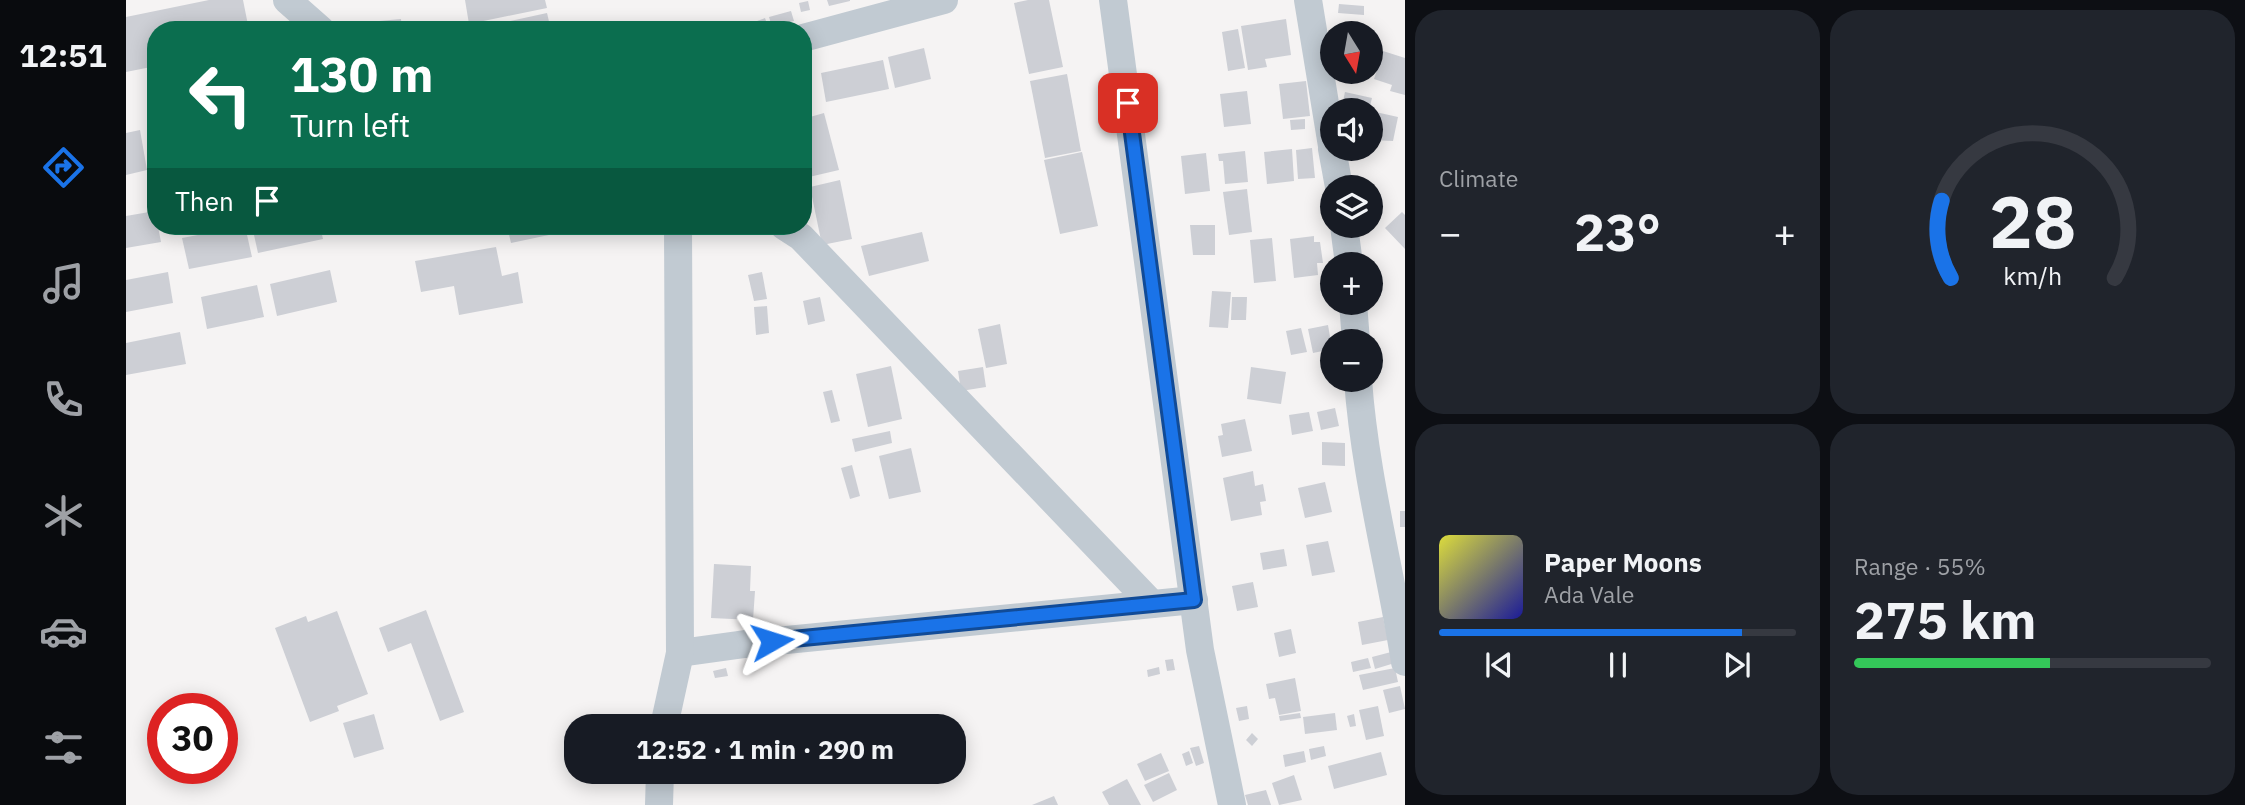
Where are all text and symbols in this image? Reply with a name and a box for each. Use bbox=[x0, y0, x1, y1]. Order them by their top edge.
north arrow bbox=[1320, 21, 1382, 84]
map controls bbox=[1320, 21, 1383, 392]
text: 12:51 bbox=[19, 34, 107, 76]
text: 130 m bbox=[290, 42, 434, 105]
icon: left bbox=[175, 49, 266, 140]
pin bbox=[1098, 73, 1158, 133]
icon: arrive bbox=[1109, 84, 1147, 122]
button: sound bbox=[1320, 98, 1383, 161]
text: Turn left bbox=[290, 104, 410, 146]
icon: directions bbox=[39, 143, 88, 192]
text: Climate bbox=[1439, 163, 1518, 193]
text: 28 bbox=[1989, 173, 2076, 268]
button: layers bbox=[1320, 175, 1383, 238]
icon: arrive bbox=[248, 182, 286, 220]
text: Then bbox=[175, 184, 234, 218]
text: 23° bbox=[1574, 198, 1661, 265]
text: − bbox=[1439, 208, 1462, 257]
text: + bbox=[1773, 208, 1796, 257]
button: + bbox=[1320, 252, 1383, 315]
icon: music bbox=[39, 259, 88, 308]
text: km/h bbox=[2003, 259, 2062, 292]
button: − bbox=[1320, 329, 1383, 392]
icon: phone bbox=[39, 375, 88, 424]
icon: climate bbox=[39, 491, 88, 540]
text: Paper Moons bbox=[1544, 545, 1702, 579]
text: Range · 55% bbox=[1854, 551, 1986, 581]
text: Ada Vale bbox=[1544, 579, 1634, 609]
text: 275 km bbox=[1854, 586, 2036, 653]
position arrow bbox=[735, 604, 809, 678]
icon: car bbox=[39, 607, 88, 656]
icon: previous bbox=[1480, 646, 1518, 684]
icon: pause bbox=[1599, 646, 1637, 684]
icon: next bbox=[1718, 646, 1756, 684]
speed limit sign: 30 bbox=[147, 693, 238, 784]
icon: filters bbox=[39, 723, 88, 772]
text: 12:52 · 1 min · 290 m bbox=[636, 732, 894, 766]

